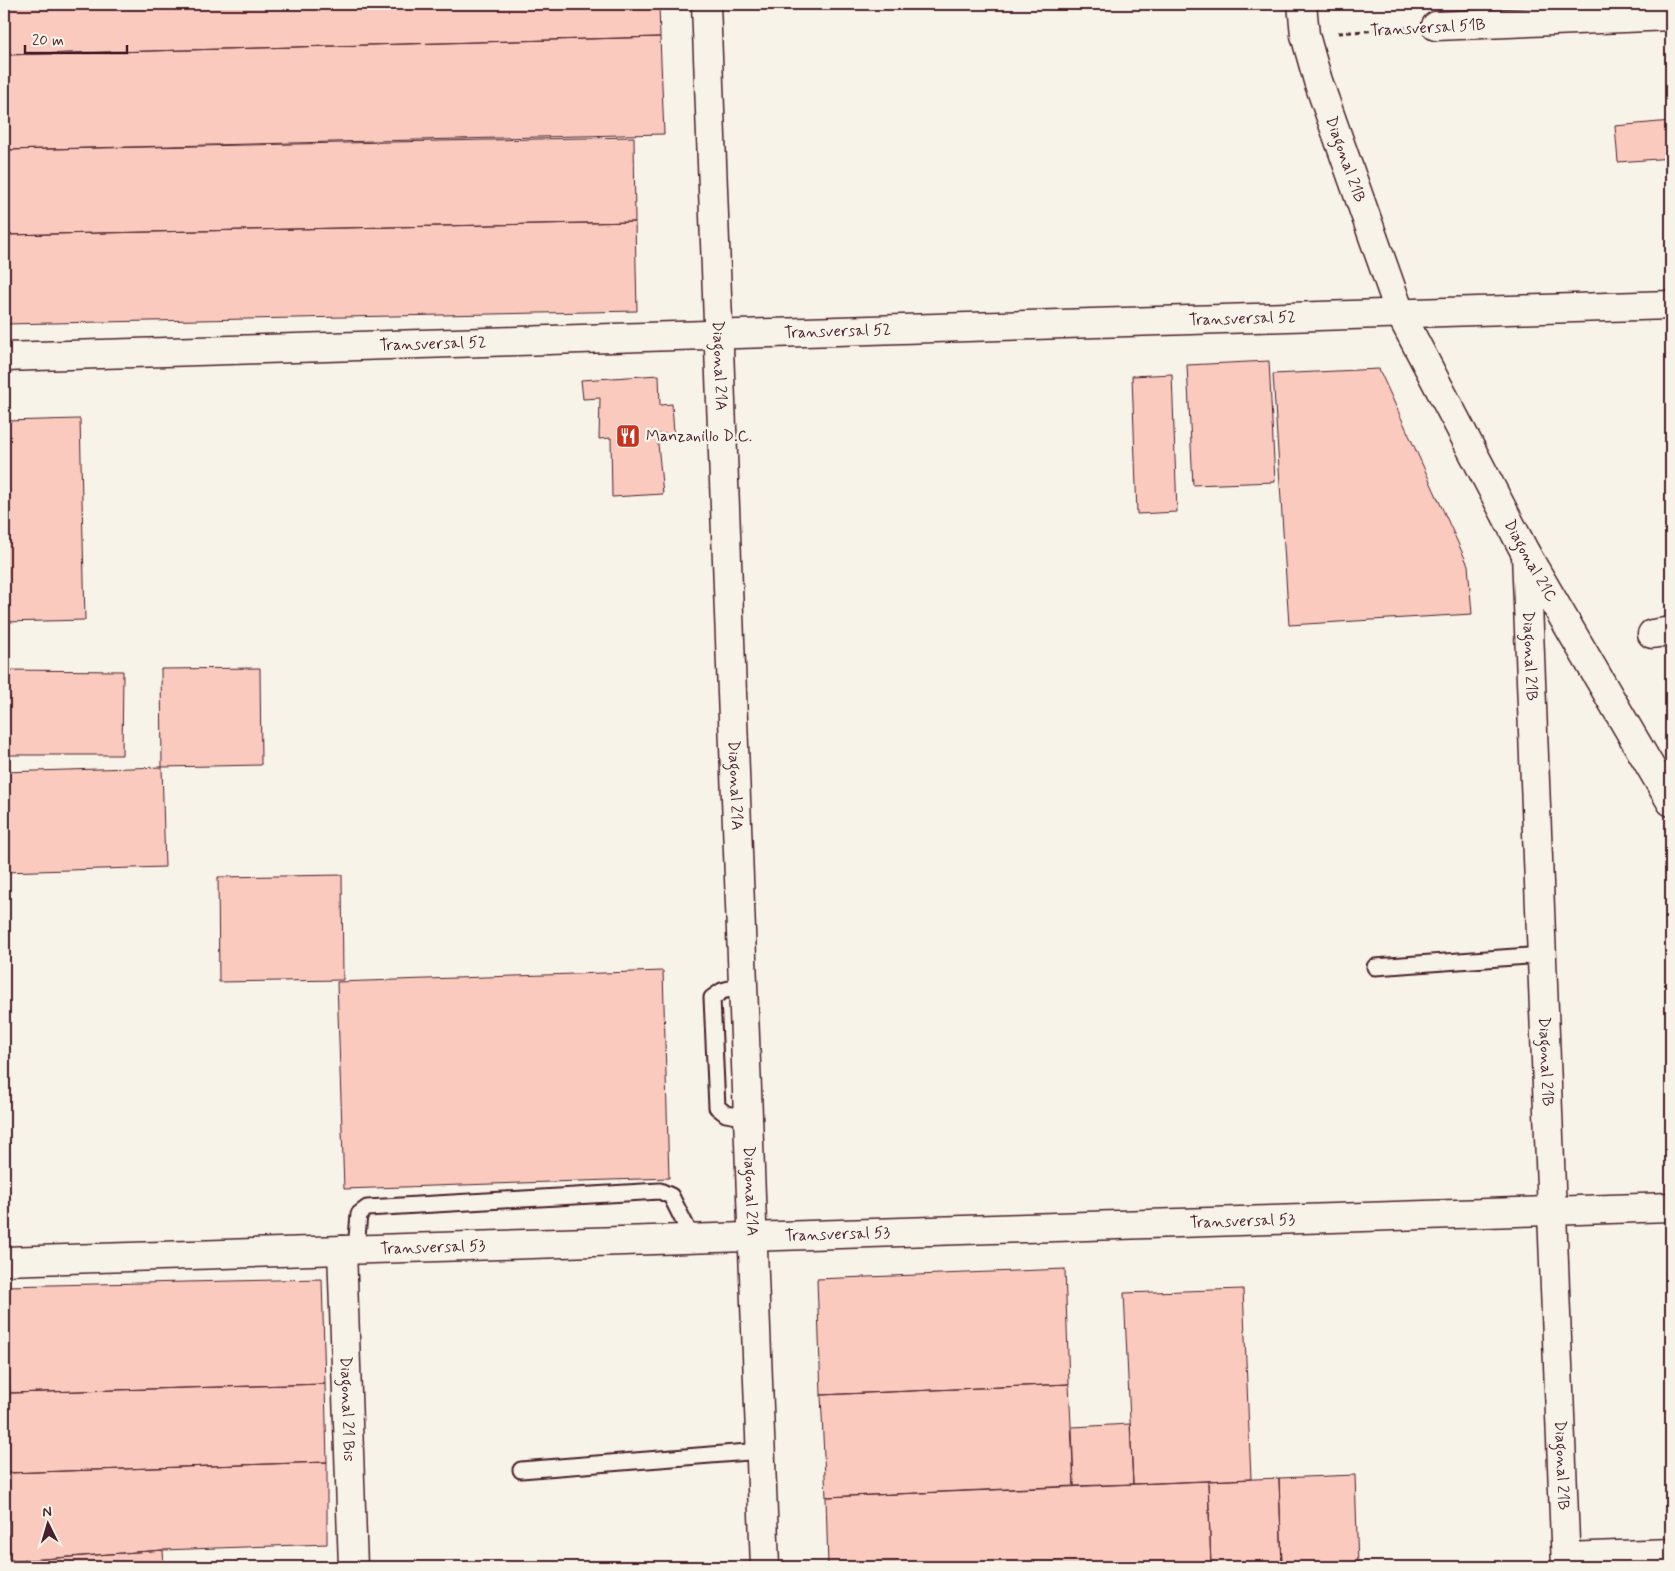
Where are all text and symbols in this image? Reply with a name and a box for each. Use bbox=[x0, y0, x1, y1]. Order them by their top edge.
street label: Transversal 51B bbox=[1370, 14, 1486, 42]
scale bar bbox=[25, 22, 128, 54]
text: 20 m bbox=[32, 31, 64, 51]
street label: Diagonal 21B bbox=[1321, 113, 1371, 205]
street label: Transversal 52 bbox=[1189, 306, 1296, 331]
street label: Transversal 52 bbox=[784, 319, 891, 343]
street label: Diagonal 21A bbox=[707, 320, 732, 411]
street label: Transversal 52 bbox=[379, 331, 487, 356]
restaurant icon: Manzanillo D.C. bbox=[615, 423, 641, 449]
place label: Manzanillo D.C. bbox=[646, 426, 752, 447]
street label: Diagonal 21C bbox=[1499, 516, 1562, 606]
street label: Diagonal 21B bbox=[1518, 611, 1542, 701]
street label: Diagonal 21A bbox=[723, 740, 748, 831]
street label: Diagonal 21B bbox=[1534, 1016, 1558, 1107]
street label: Diagonal 21A bbox=[738, 1146, 763, 1237]
street label: Transversal 53 bbox=[1189, 1209, 1296, 1233]
street label: Transversal 53 bbox=[785, 1222, 891, 1246]
street label: Transversal 53 bbox=[380, 1235, 486, 1259]
street label: Diagonal 21 Bis bbox=[335, 1356, 360, 1462]
street label: Diagonal 21B bbox=[1550, 1420, 1574, 1511]
north arrow bbox=[22, 1498, 72, 1548]
text: N bbox=[42, 1503, 52, 1521]

